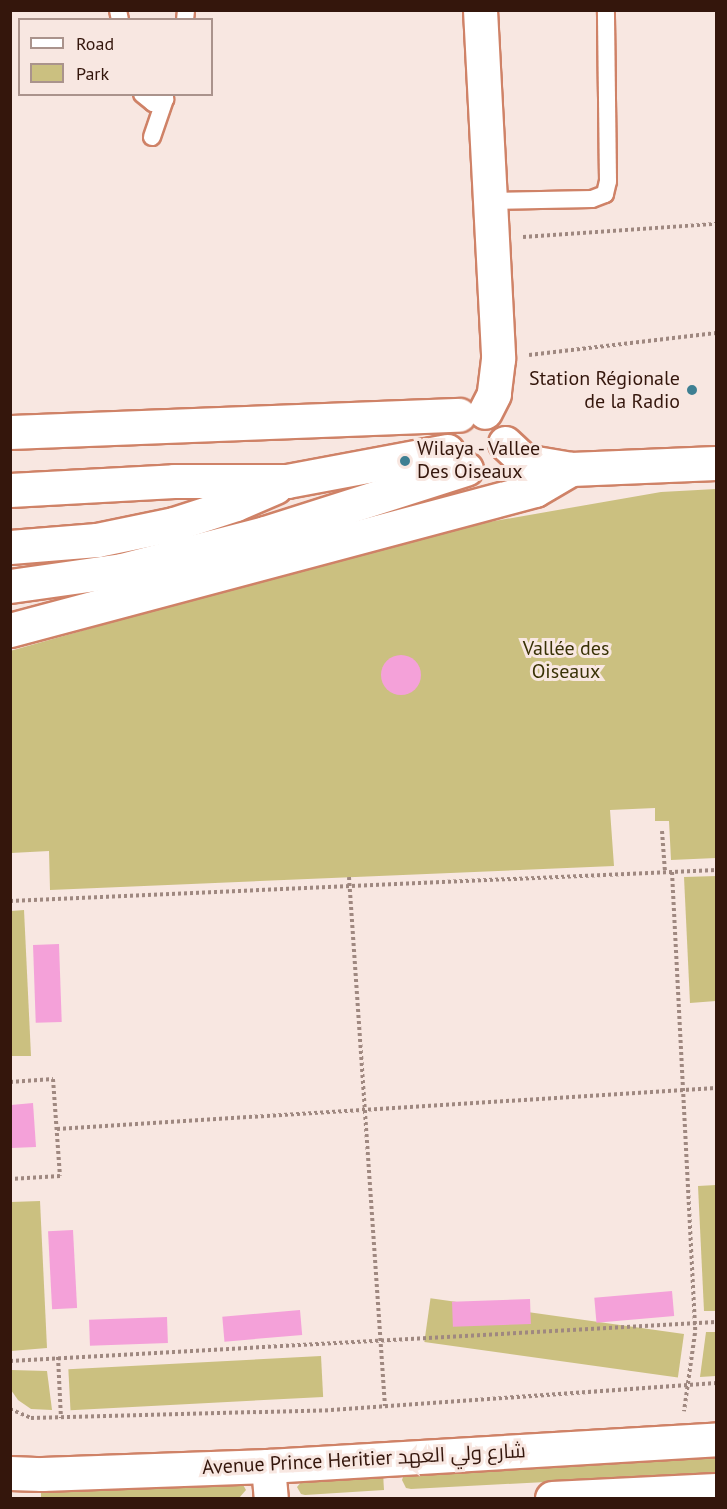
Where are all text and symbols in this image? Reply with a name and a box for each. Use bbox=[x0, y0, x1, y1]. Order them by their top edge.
legend bbox=[18, 18, 213, 96]
text: Road bbox=[76, 32, 114, 55]
text: Park bbox=[76, 62, 109, 85]
place label: Station Régionale de la Radio bbox=[529, 366, 680, 413]
marker: Station Régionale de la Radio bbox=[685, 383, 699, 397]
place label: Wilaya - Vallee Des Oiseaux bbox=[417, 437, 544, 484]
marker: Wilaya - Vallee Des Oiseaux bbox=[398, 454, 412, 468]
park label: Vallée des Oiseaux bbox=[523, 637, 609, 684]
street label: Avenue Prince Heritier شارع ولي العهد bbox=[202, 1439, 526, 1479]

